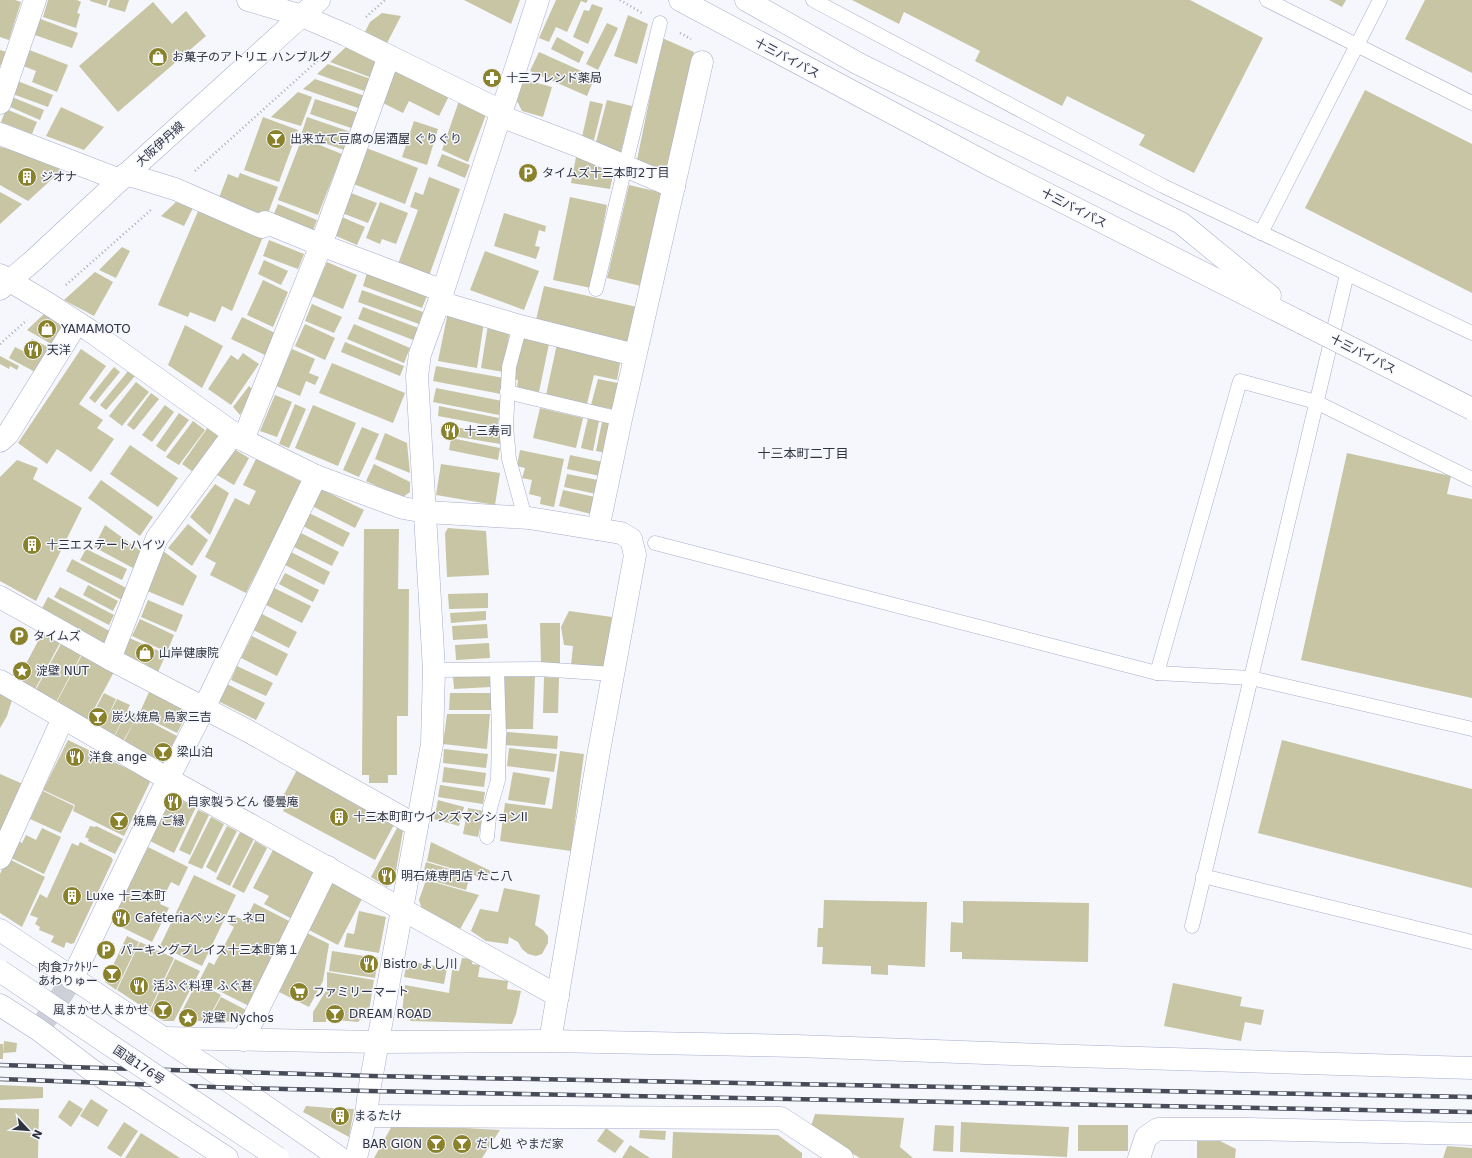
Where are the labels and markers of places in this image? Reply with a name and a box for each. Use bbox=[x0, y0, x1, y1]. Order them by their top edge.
shop icon: お菓子のアトリエ ハンブルグ bbox=[147, 46, 169, 68]
place label: お菓子のアトリエ ハンブルグ bbox=[172, 50, 331, 64]
pharmacy icon: 十三フレンド薬局 bbox=[481, 67, 503, 89]
place label: 十三フレンド薬局 bbox=[506, 71, 602, 85]
bar icon: 出来立て豆腐の居酒屋 ぐりぐり bbox=[265, 128, 287, 150]
place label: 出来立て豆腐の居酒屋 ぐりぐり bbox=[290, 132, 462, 146]
parking icon: タイムズ十三本町2丁目 bbox=[517, 162, 539, 184]
building icon: ジオナ bbox=[16, 166, 38, 188]
place label: タイムズ十三本町2丁目 bbox=[542, 166, 669, 180]
place label: ジオナ bbox=[41, 170, 77, 184]
shop icon: YAMAMOTO bbox=[36, 318, 58, 340]
place label: YAMAMOTO bbox=[60, 322, 131, 336]
restaurant icon: 天洋 bbox=[22, 339, 44, 361]
place label: 天洋 bbox=[47, 343, 71, 357]
restaurant icon: 十三寿司 bbox=[439, 420, 461, 442]
place label: 十三寿司 bbox=[464, 424, 512, 438]
building icon: 十三エステートハイツ bbox=[21, 534, 43, 556]
place label: 十三エステートハイツ bbox=[46, 538, 166, 552]
parking icon: タイムズ bbox=[8, 625, 30, 647]
place label: タイムズ bbox=[33, 629, 81, 643]
shop icon: 山岸健康院 bbox=[134, 642, 156, 664]
place label: 山岸健康院 bbox=[159, 646, 219, 660]
place icon: 淀壁 NUT bbox=[11, 660, 33, 682]
place label: 淀壁 NUT bbox=[36, 664, 90, 678]
bar icon: 炭火焼鳥 鳥家三吉 bbox=[87, 706, 109, 728]
place label: 炭火焼鳥 鳥家三吉 bbox=[112, 710, 212, 724]
bar icon: 梁山泊 bbox=[152, 741, 174, 763]
place label: 梁山泊 bbox=[177, 745, 213, 759]
restaurant icon: 洋食 ange bbox=[64, 746, 86, 768]
place label: 洋食 ange bbox=[89, 750, 147, 764]
restaurant icon: 自家製うどん 優曇庵 bbox=[162, 791, 184, 813]
place label: 自家製うどん 優曇庵 bbox=[187, 795, 299, 809]
building icon: 十三本町町ウインズマンションII bbox=[328, 806, 350, 828]
bar icon: 焼鳥 ご縁 bbox=[108, 810, 130, 832]
place label: 十三本町町ウインズマンションII bbox=[353, 810, 528, 824]
place label: 焼鳥 ご縁 bbox=[133, 814, 185, 828]
restaurant icon: 明石焼専門店 たこ八 bbox=[376, 865, 398, 887]
place label: 明石焼専門店 たこ八 bbox=[401, 869, 513, 883]
building icon: Luxe 十三本町 bbox=[61, 885, 83, 907]
place label: Luxe 十三本町 bbox=[86, 889, 166, 903]
restaurant icon: Cafeteriaペッシェ ネロ bbox=[110, 907, 132, 929]
place label: Cafeteriaペッシェ ネロ bbox=[135, 911, 266, 925]
parking icon: パーキングプレイス十三本町第１ bbox=[95, 939, 117, 961]
place label: パーキングプレイス十三本町第１ bbox=[120, 943, 299, 957]
restaurant icon: Bistro よし川 bbox=[358, 953, 380, 975]
place label: Bistro よし川 bbox=[383, 957, 457, 971]
place label: 肉食ﾌｧｸﾄﾘｰ あわりゅー bbox=[38, 960, 98, 988]
bar icon: 肉食ﾌｧｸﾄﾘｰ あわりゅー bbox=[101, 963, 123, 985]
restaurant icon: 活ふぐ料理 ふぐ甚 bbox=[128, 975, 150, 997]
place label: 活ふぐ料理 ふぐ甚 bbox=[153, 979, 253, 993]
supermarket icon: ファミリーマート bbox=[288, 981, 310, 1003]
place label: ファミリーマート bbox=[313, 985, 409, 999]
bar icon: 風まかせ人まかせ bbox=[152, 999, 174, 1021]
place label: 風まかせ人まかせ bbox=[53, 1003, 149, 1017]
bar icon: DREAM ROAD bbox=[324, 1003, 346, 1025]
place icon: 淀壁 Nychos bbox=[177, 1007, 199, 1029]
place label: DREAM ROAD bbox=[349, 1007, 432, 1021]
place label: 淀壁 Nychos bbox=[202, 1011, 274, 1025]
building icon: まるたけ bbox=[329, 1105, 351, 1127]
place label: まるたけ bbox=[354, 1109, 402, 1123]
bar icon: BAR GION bbox=[425, 1133, 447, 1155]
bar icon: だし処 やまだ家 bbox=[451, 1133, 473, 1155]
place label: BAR GION bbox=[362, 1137, 422, 1151]
place label: だし処 やまだ家 bbox=[476, 1137, 564, 1151]

